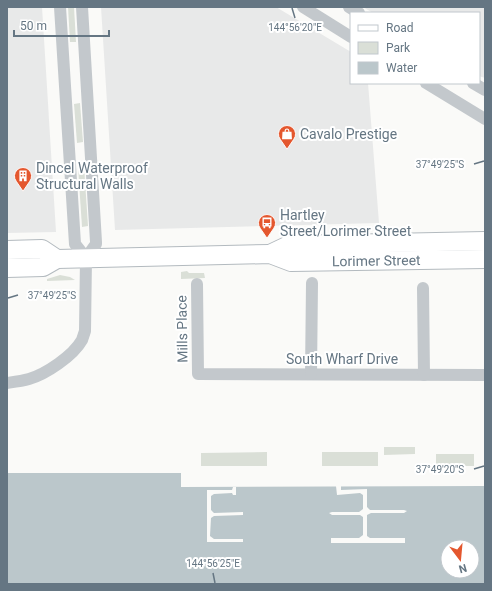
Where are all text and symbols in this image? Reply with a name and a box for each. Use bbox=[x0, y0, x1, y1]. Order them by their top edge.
scale bar bbox=[14, 12, 109, 38]
legend bbox=[350, 12, 480, 84]
text: 50 m bbox=[20, 19, 47, 33]
text: Road bbox=[386, 21, 414, 35]
text: 144°56'20"E bbox=[268, 22, 322, 33]
text: Park bbox=[386, 41, 411, 55]
text: Water bbox=[386, 61, 417, 75]
shop icon: Cavalo Prestige bbox=[277, 124, 297, 149]
place label: Cavalo Prestige bbox=[300, 126, 397, 142]
text: 37°49'25"S bbox=[416, 159, 464, 170]
place label: Dincel Waterproof Structural Walls bbox=[36, 160, 148, 192]
building icon: Dincel Waterproof Structural Walls bbox=[13, 166, 33, 191]
place label: Hartley Street/Lorimer Street bbox=[280, 207, 412, 239]
bus stop icon: Hartley Street/Lorimer Street bbox=[257, 213, 277, 238]
street label: Lorimer Street bbox=[332, 252, 421, 269]
text: 37°49'25"S bbox=[28, 290, 76, 301]
street label: Mills Place bbox=[173, 295, 191, 363]
street label: South Wharf Drive bbox=[286, 351, 398, 367]
text: 37°49'20"S bbox=[416, 464, 464, 475]
north arrow bbox=[440, 539, 480, 579]
text: 144°56'25"E bbox=[186, 558, 240, 569]
text: N bbox=[457, 561, 468, 576]

